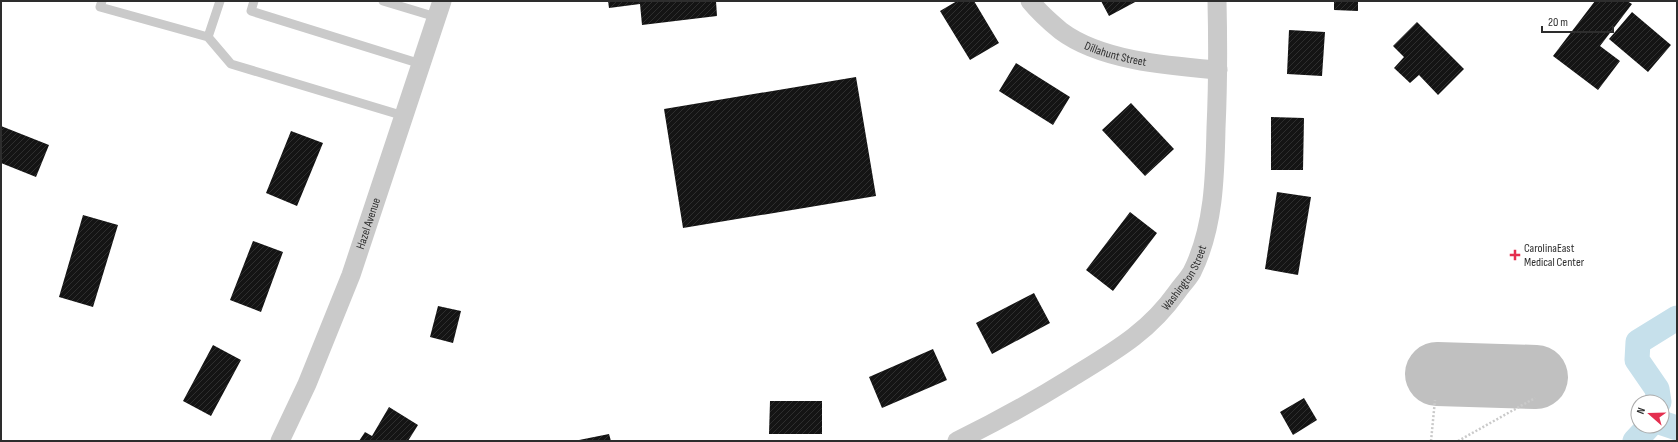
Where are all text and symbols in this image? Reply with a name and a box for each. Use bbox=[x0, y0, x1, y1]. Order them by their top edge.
scale bar bbox=[1542, 8, 1613, 34]
text: 20 m bbox=[1548, 15, 1568, 30]
street label: Dillahunt Street bbox=[1082, 38, 1148, 69]
street label: Hazel Avenue bbox=[353, 196, 384, 251]
place label: CarolinaEast Medical Center bbox=[1524, 241, 1585, 270]
street label: Washington Street bbox=[1158, 243, 1210, 314]
marker: CarolinaEast Medical Center bbox=[1509, 249, 1521, 261]
north arrow bbox=[1630, 394, 1670, 434]
text: N bbox=[1634, 406, 1648, 416]

